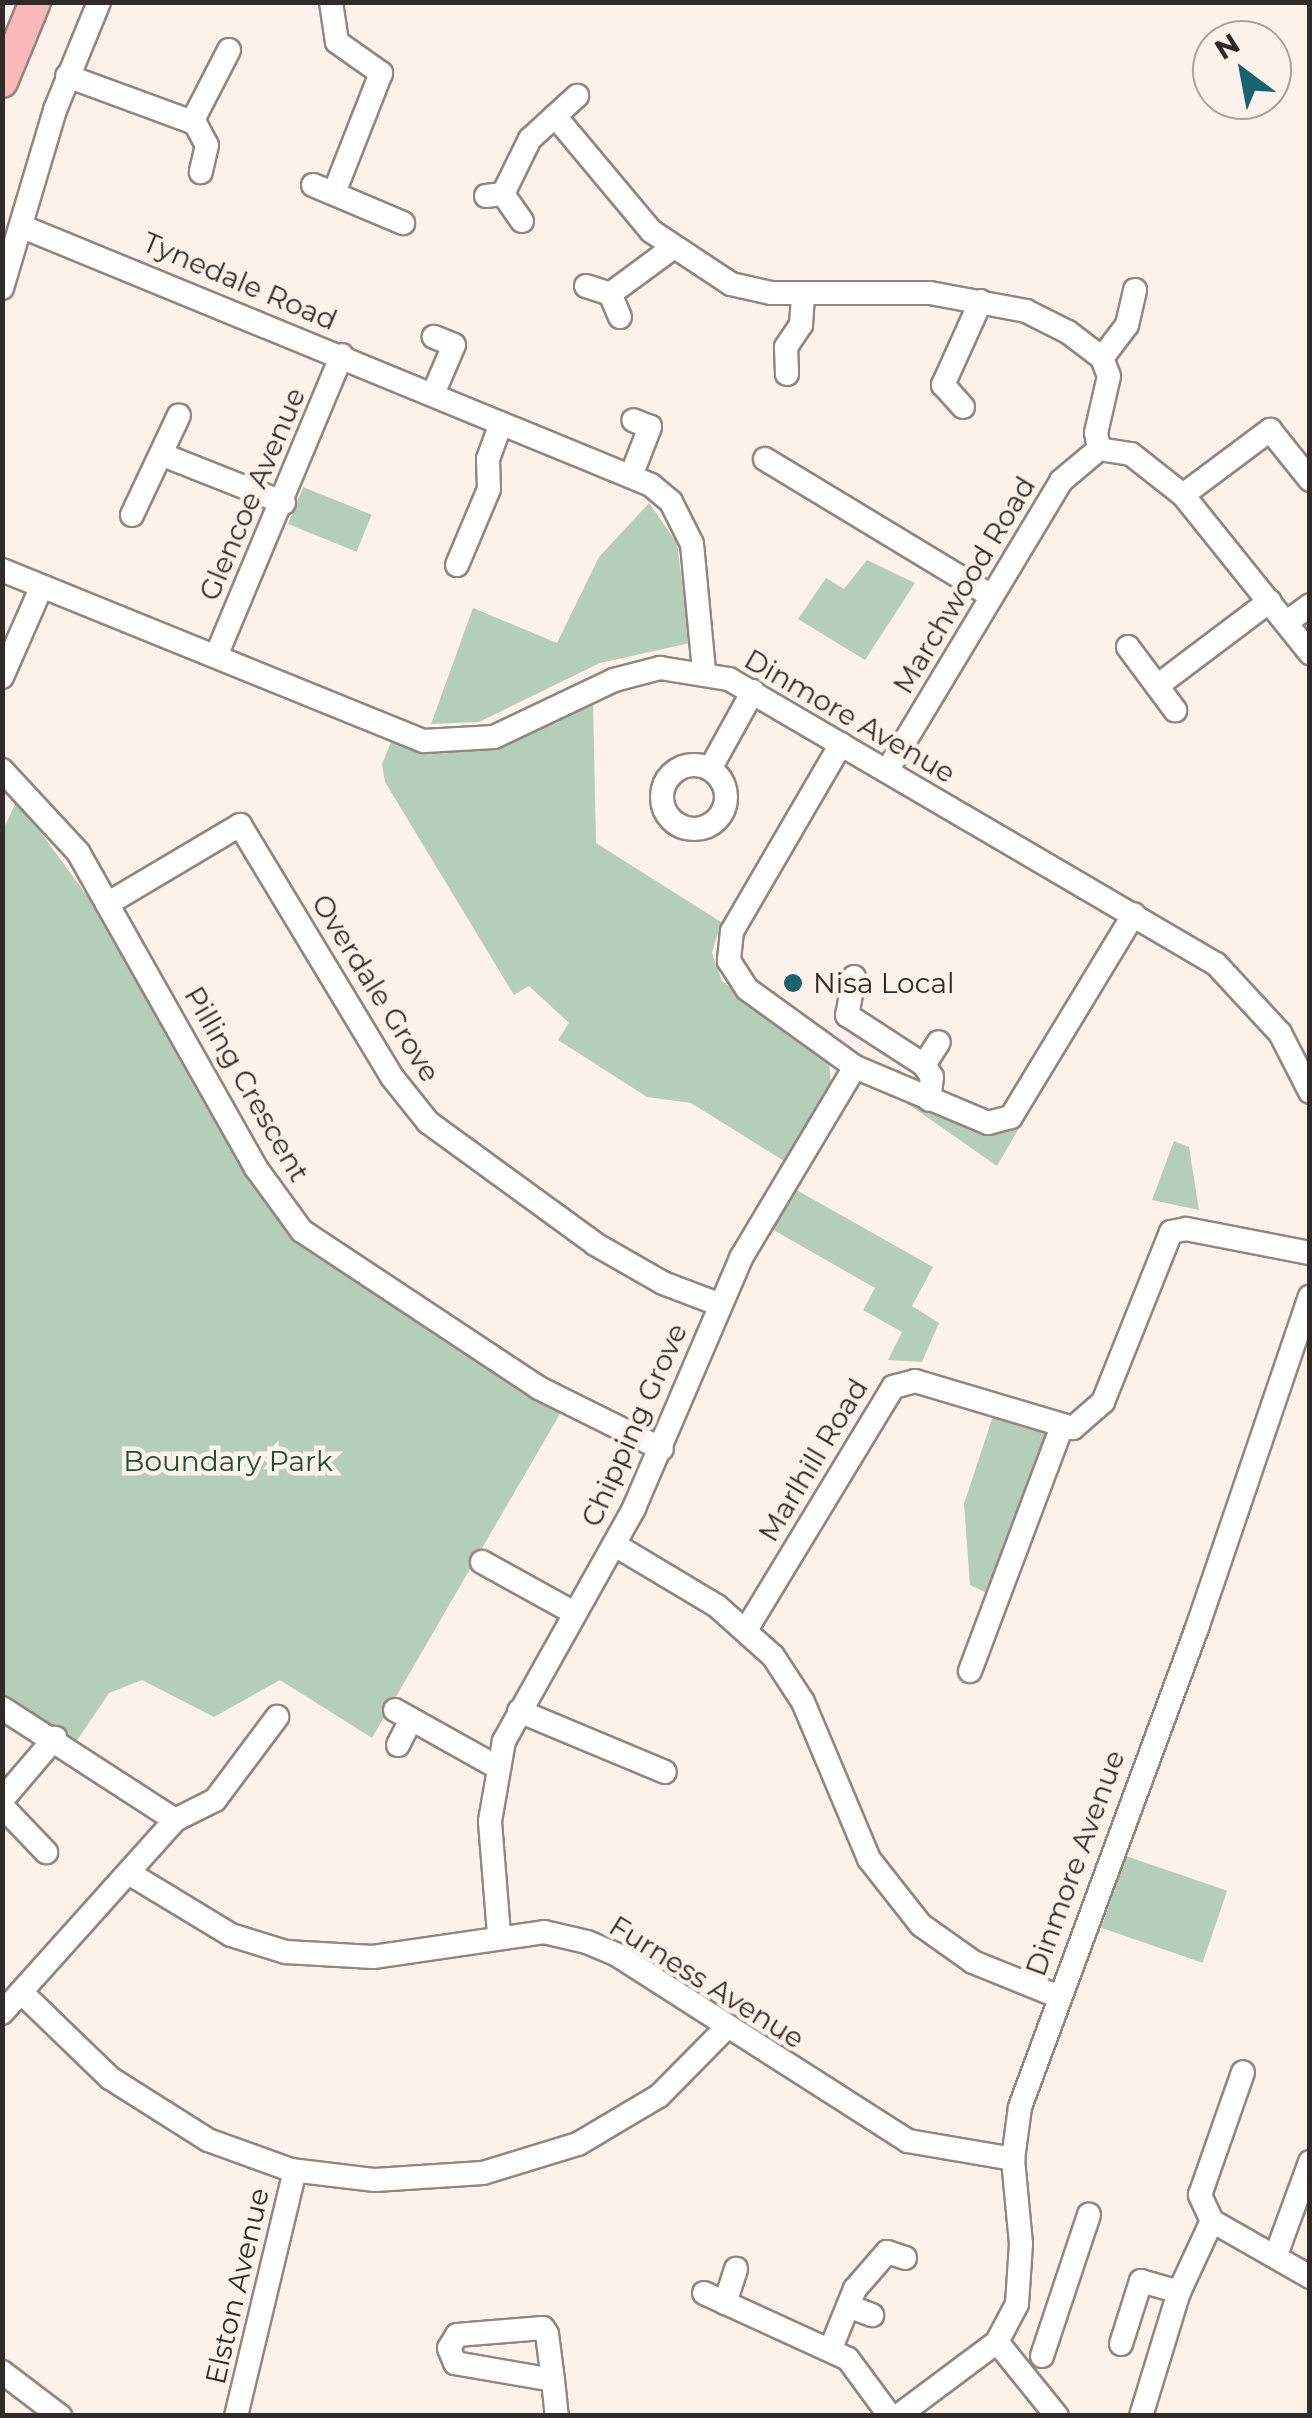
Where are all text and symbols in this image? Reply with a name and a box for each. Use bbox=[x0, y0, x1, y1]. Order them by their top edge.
north arrow bbox=[1192, 20, 1292, 120]
text: N bbox=[1209, 26, 1246, 67]
street label: Tynedale Road bbox=[138, 225, 342, 337]
street label: Glencoe Avenue bbox=[192, 382, 312, 606]
street label: Marchwood Road bbox=[886, 470, 1042, 700]
street label: Dinmore Avenue bbox=[739, 642, 961, 790]
street label: Overdale Grove bbox=[305, 888, 447, 1088]
place label: Nisa Local bbox=[813, 966, 954, 1000]
marker: Nisa Local bbox=[782, 972, 804, 994]
street label: Pilling Crescent bbox=[178, 980, 316, 1188]
street label: Chipping Grove bbox=[574, 1318, 694, 1532]
street label: Marlhill Road bbox=[751, 1373, 875, 1547]
park label: Boundary Park bbox=[123, 1444, 333, 1478]
street label: Dinmore Avenue bbox=[1019, 1746, 1131, 1980]
street label: Furness Avenue bbox=[603, 1909, 811, 2055]
street label: Elston Avenue bbox=[198, 2185, 276, 2387]

